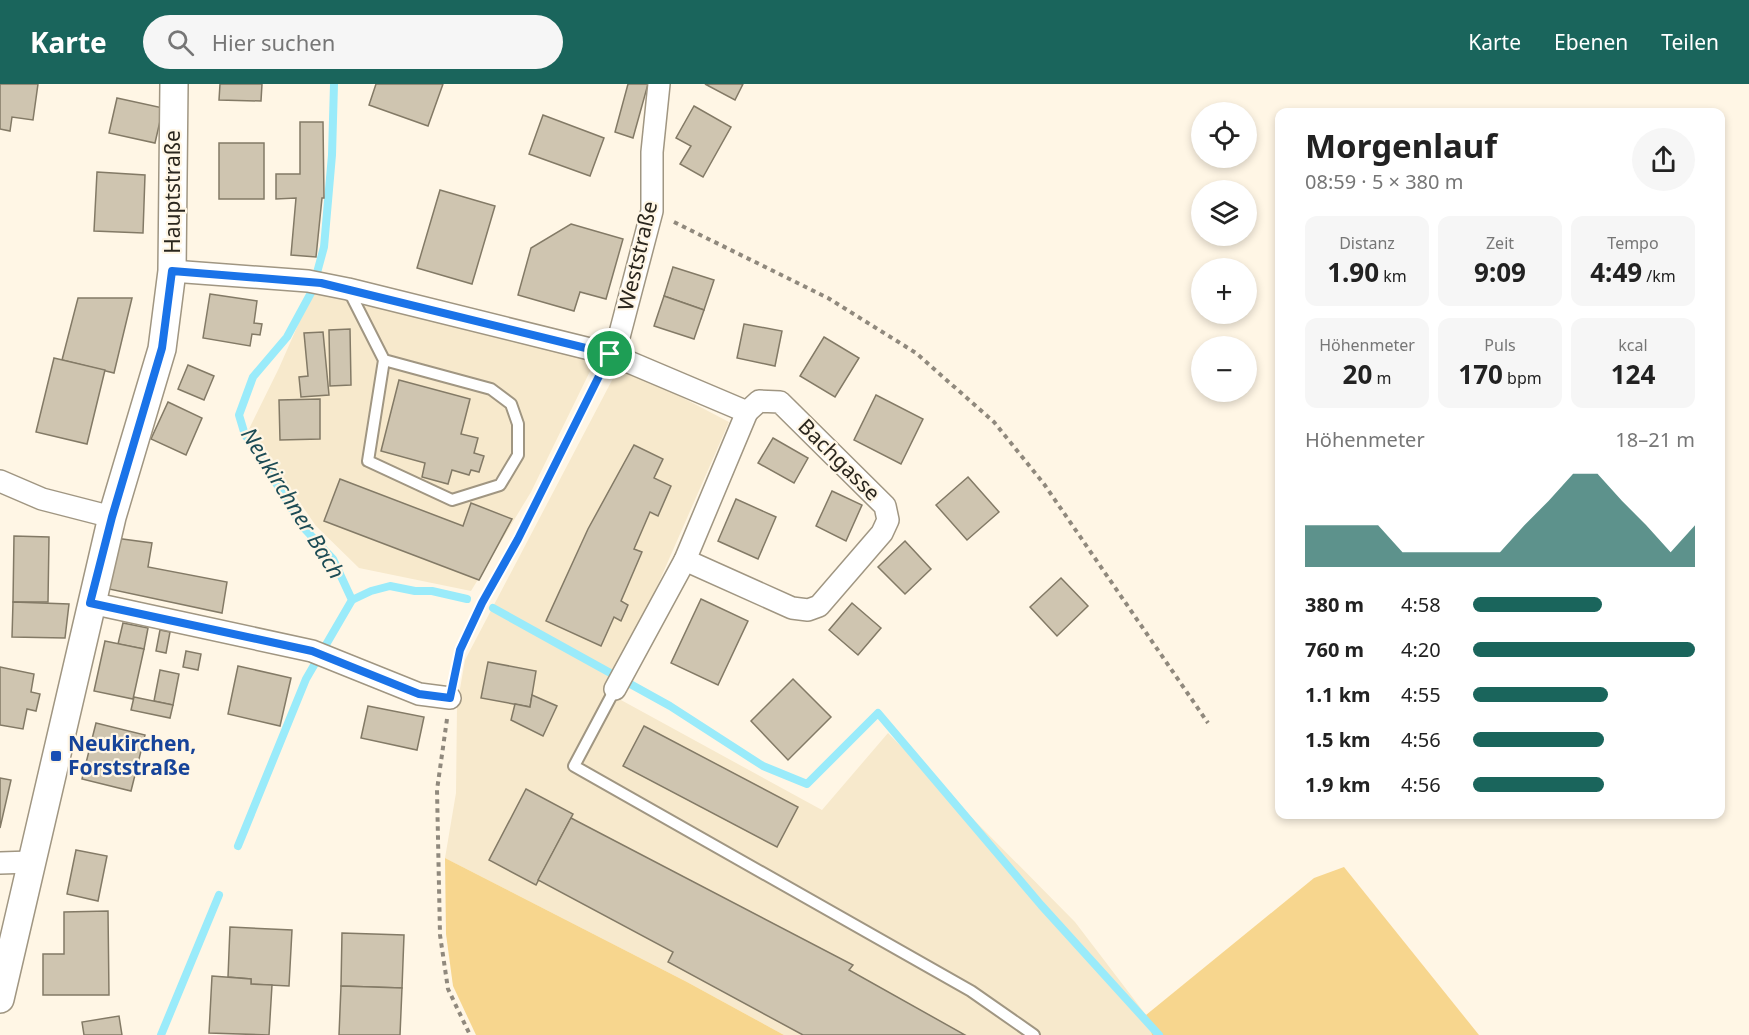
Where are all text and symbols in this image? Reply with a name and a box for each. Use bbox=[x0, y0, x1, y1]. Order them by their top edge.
search box bbox=[143, 15, 563, 69]
text: Karte bbox=[30, 23, 107, 61]
icon: search bbox=[164, 26, 197, 59]
text: Hier suchen bbox=[212, 27, 335, 57]
text: Karte bbox=[1468, 28, 1521, 56]
text: Ebenen bbox=[1554, 28, 1628, 56]
text: Teilen bbox=[1661, 28, 1719, 56]
map controls bbox=[1191, 102, 1257, 402]
button: locate bbox=[1191, 102, 1257, 168]
text: Morgenlauf bbox=[1305, 123, 1497, 168]
button: share bbox=[1632, 128, 1695, 191]
street label: Hauptstraße bbox=[158, 130, 186, 254]
text: 08:59 · 5 × 380 m bbox=[1305, 168, 1463, 195]
button: layers bbox=[1191, 180, 1257, 246]
street label: Weststraße bbox=[611, 198, 663, 313]
text: Distanz bbox=[1339, 232, 1395, 254]
text: Zeit bbox=[1486, 232, 1514, 254]
text: Tempo bbox=[1607, 232, 1659, 254]
text: 1.90 bbox=[1327, 254, 1379, 290]
text: 9:09 bbox=[1474, 254, 1526, 290]
text: 4:49 bbox=[1590, 254, 1642, 290]
button: + bbox=[1191, 258, 1257, 324]
text: km bbox=[1379, 265, 1407, 287]
text: /km bbox=[1642, 265, 1676, 287]
pin bbox=[584, 328, 635, 379]
text: Höhenmeter bbox=[1319, 334, 1415, 356]
text: Puls bbox=[1484, 334, 1516, 356]
text: kcal bbox=[1618, 334, 1648, 356]
button: − bbox=[1191, 336, 1257, 402]
icon: arrive bbox=[593, 337, 626, 370]
text: 20 bbox=[1343, 356, 1372, 392]
text: 170 bbox=[1458, 356, 1503, 392]
text: 124 bbox=[1611, 356, 1655, 392]
text: m bbox=[1372, 367, 1391, 389]
text: bpm bbox=[1503, 367, 1542, 389]
street label: Bachgasse bbox=[793, 412, 887, 506]
water label: Neukirchner Bach bbox=[235, 421, 353, 584]
text: Höhenmeter bbox=[1305, 426, 1425, 453]
text: 18–21 m bbox=[1615, 426, 1695, 453]
text: 380 m bbox=[1305, 591, 1364, 618]
text: 4:58 bbox=[1401, 591, 1441, 618]
text: 760 m bbox=[1305, 636, 1364, 663]
text: 4:20 bbox=[1401, 636, 1441, 663]
text: 1.1 km bbox=[1305, 681, 1371, 708]
text: 4:55 bbox=[1401, 681, 1441, 708]
text: 1.5 km bbox=[1305, 726, 1371, 753]
text: 4:56 bbox=[1401, 726, 1441, 753]
place label: Neukirchen, Forststraße bbox=[68, 729, 196, 781]
marker: Neukirchen, Forststraße bbox=[49, 749, 63, 763]
text: 1.9 km bbox=[1305, 771, 1371, 798]
text: 4:56 bbox=[1401, 771, 1441, 798]

